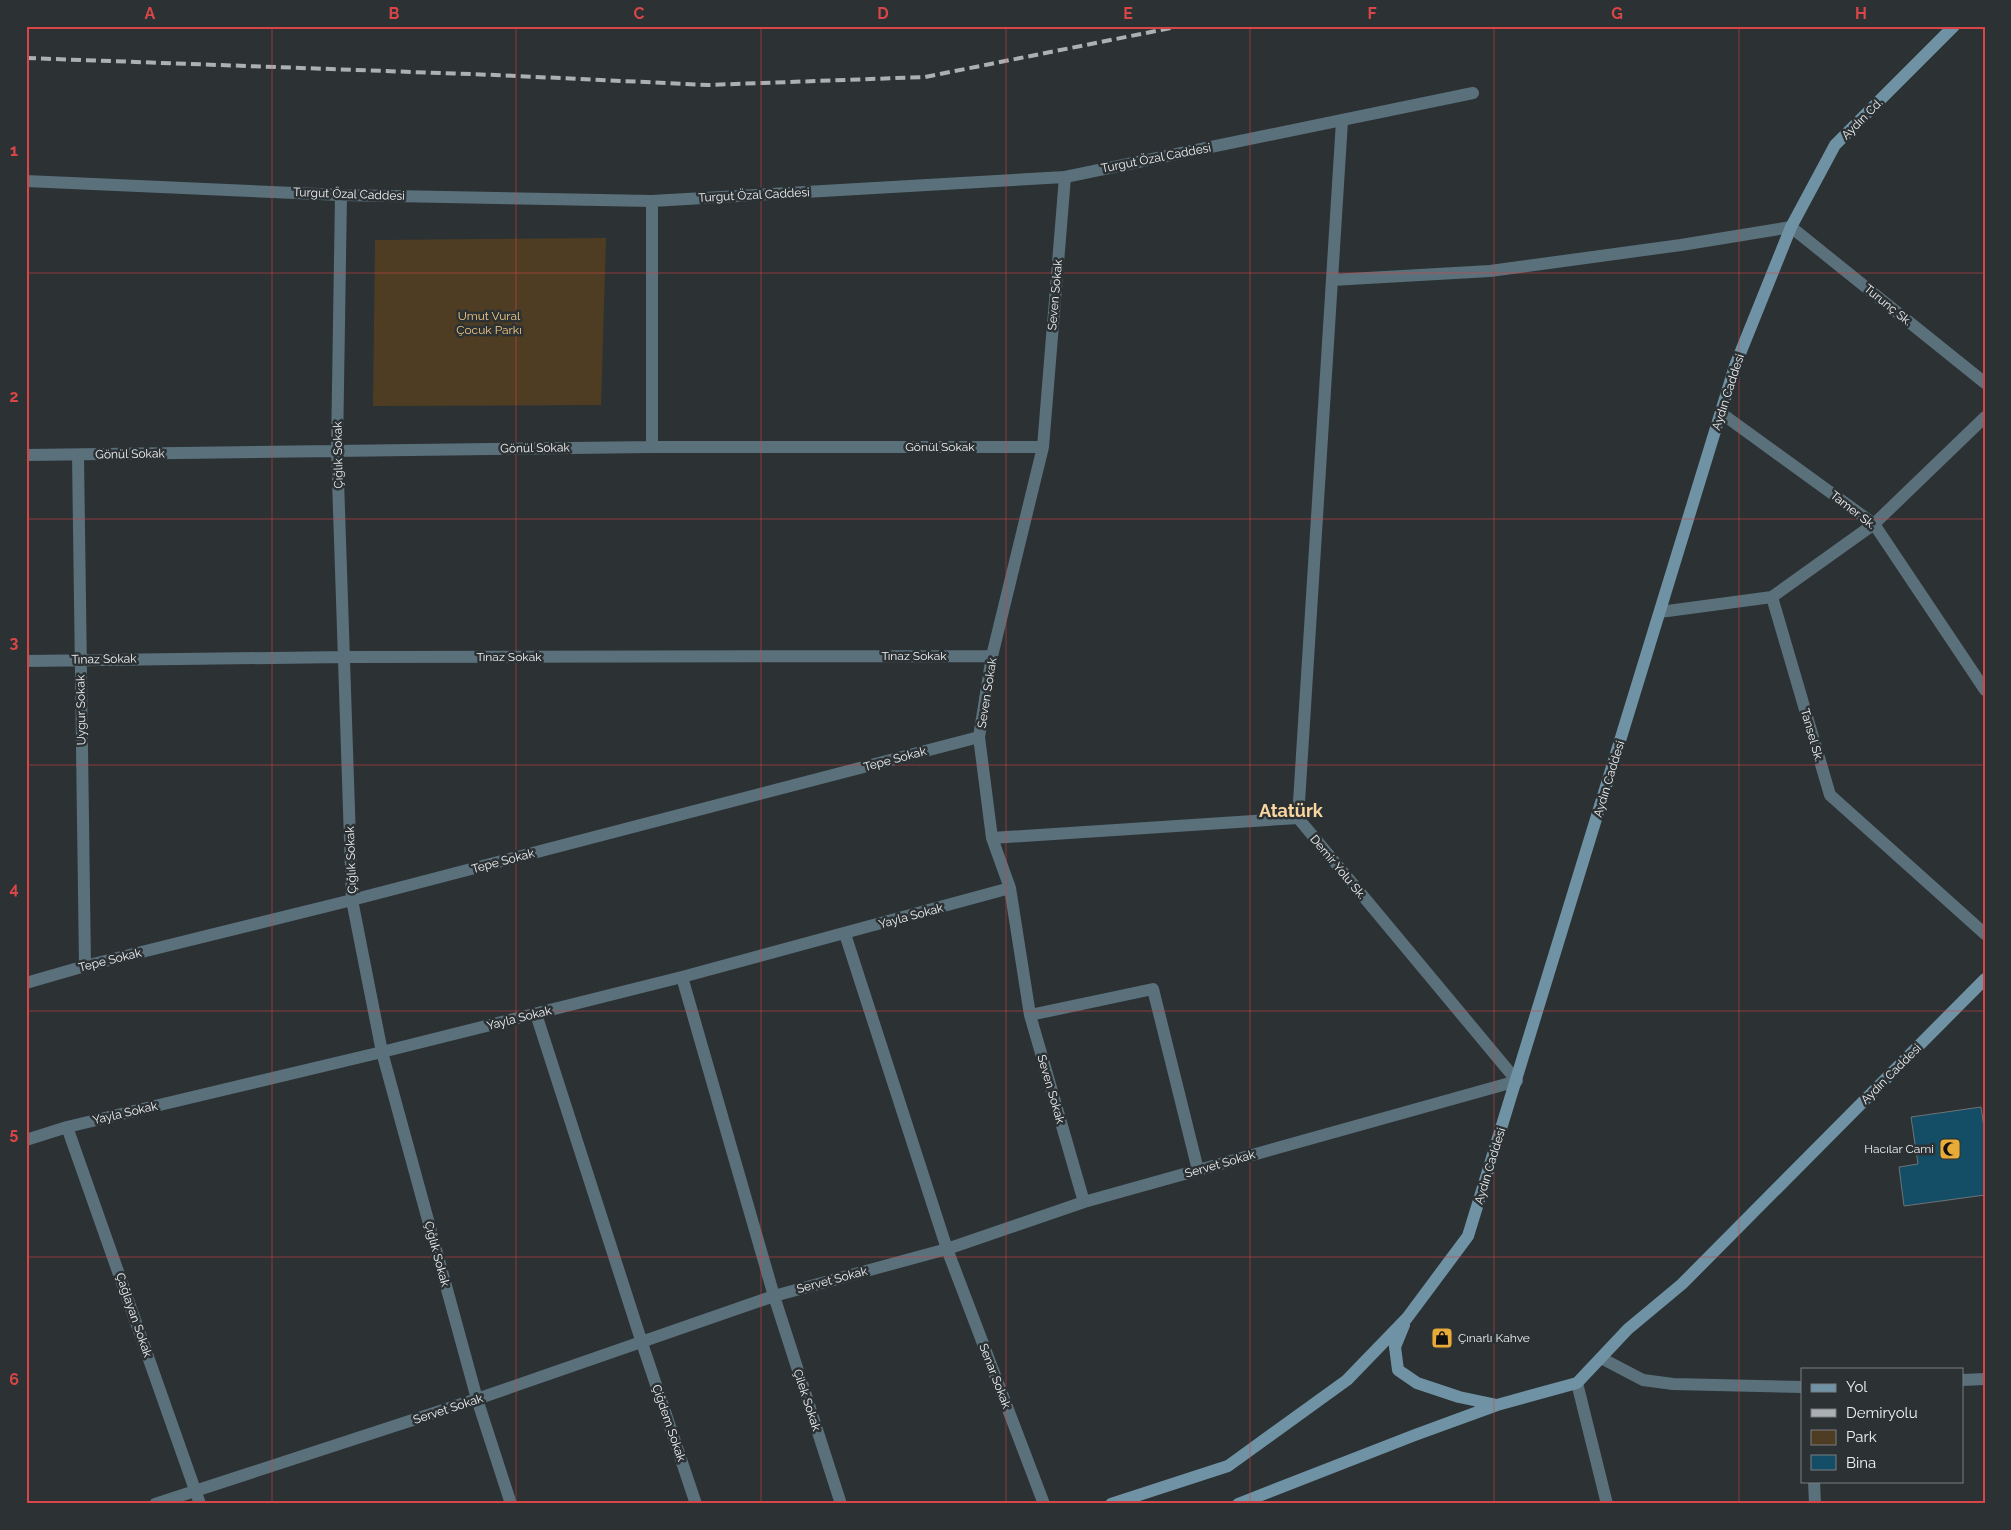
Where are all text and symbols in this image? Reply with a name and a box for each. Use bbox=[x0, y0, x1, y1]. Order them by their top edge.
text: A bbox=[145, 4, 156, 23]
text: B bbox=[389, 4, 400, 23]
text: C bbox=[634, 4, 645, 23]
text: D bbox=[877, 4, 889, 23]
text: E bbox=[1123, 4, 1133, 23]
text: F bbox=[1367, 4, 1377, 23]
text: G bbox=[1611, 4, 1623, 23]
text: H bbox=[1855, 4, 1867, 23]
street label: Aydın Cd. bbox=[1839, 96, 1885, 142]
street label: Turgut Özal Caddesi bbox=[1100, 140, 1212, 176]
text: 1 bbox=[10, 141, 18, 160]
street label: Turgut Özal Caddesi bbox=[293, 185, 405, 203]
street label: Turgut Özal Caddesi bbox=[698, 185, 810, 205]
street label: Seven Sokak bbox=[1045, 258, 1065, 331]
street label: Turunç Sk. bbox=[1861, 282, 1915, 328]
park label: Umut Vural Çocuk Parkı bbox=[456, 309, 522, 337]
street label: Aydın Caddesi bbox=[1709, 352, 1747, 432]
text: 2 bbox=[9, 387, 19, 406]
street label: Çığlık Sokak bbox=[330, 421, 346, 489]
street label: Gönül Sokak bbox=[500, 440, 570, 456]
street label: Gönül Sokak bbox=[905, 440, 975, 454]
street label: Gönül Sokak bbox=[95, 446, 165, 462]
street label: Tamer Sk. bbox=[1828, 488, 1878, 532]
text: 3 bbox=[10, 633, 19, 652]
street label: Tınaz Sokak bbox=[881, 649, 947, 663]
street label: Tınaz Sokak bbox=[476, 650, 542, 664]
street label: Tınaz Sokak bbox=[71, 651, 137, 667]
street label: Seven Sokak bbox=[975, 656, 1000, 729]
street label: Uygur Sokak bbox=[73, 674, 89, 745]
street label: Tansel Sk. bbox=[1798, 707, 1826, 763]
street label: Aydın Caddesi bbox=[1591, 739, 1627, 819]
street label: Tepe Sokak bbox=[862, 744, 928, 774]
district label: Atatürk bbox=[1259, 800, 1324, 821]
street label: Çığlık Sokak bbox=[343, 826, 359, 894]
street label: Demir Yolu Sk. bbox=[1307, 832, 1369, 902]
street label: Tepe Sokak bbox=[470, 846, 536, 876]
text: 4 bbox=[9, 879, 19, 898]
street label: Yayla Sokak bbox=[877, 901, 945, 931]
street label: Tepe Sokak bbox=[77, 945, 143, 975]
street label: Yayla Sokak bbox=[485, 1003, 553, 1033]
street label: Aydın Caddesi bbox=[1858, 1041, 1924, 1107]
street label: Seven Sokak bbox=[1034, 1053, 1068, 1126]
street label: Yayla Sokak bbox=[91, 1099, 159, 1127]
text: 5 bbox=[10, 1124, 19, 1143]
street label: Aydın Caddesi bbox=[1472, 1126, 1508, 1206]
mosque icon: Hacılar Cami bbox=[1938, 1137, 1962, 1161]
place label: Hacılar Cami bbox=[1864, 1142, 1934, 1156]
street label: Servet Sokak bbox=[1183, 1147, 1257, 1181]
street label: Çığlık Sokak bbox=[422, 1220, 453, 1289]
street label: Servet Sokak bbox=[795, 1264, 869, 1296]
street label: Çağlayan Sokak bbox=[113, 1271, 155, 1360]
shop icon: Çınarlı Kahve bbox=[1430, 1326, 1454, 1350]
place label: Çınarlı Kahve bbox=[1458, 1331, 1530, 1345]
street label: Senar Sokak bbox=[976, 1342, 1014, 1411]
street label: Çilek Sokak bbox=[790, 1367, 824, 1433]
legend bbox=[1801, 1368, 1964, 1482]
text: 6 bbox=[9, 1370, 19, 1389]
text: Yol bbox=[1846, 1378, 1868, 1396]
street label: Çiğdem Sokak bbox=[649, 1383, 689, 1464]
street label: Servet Sokak bbox=[411, 1391, 485, 1427]
text: Demiryolu bbox=[1846, 1404, 1918, 1422]
text: Park bbox=[1846, 1428, 1877, 1446]
text: Bina bbox=[1846, 1454, 1876, 1472]

